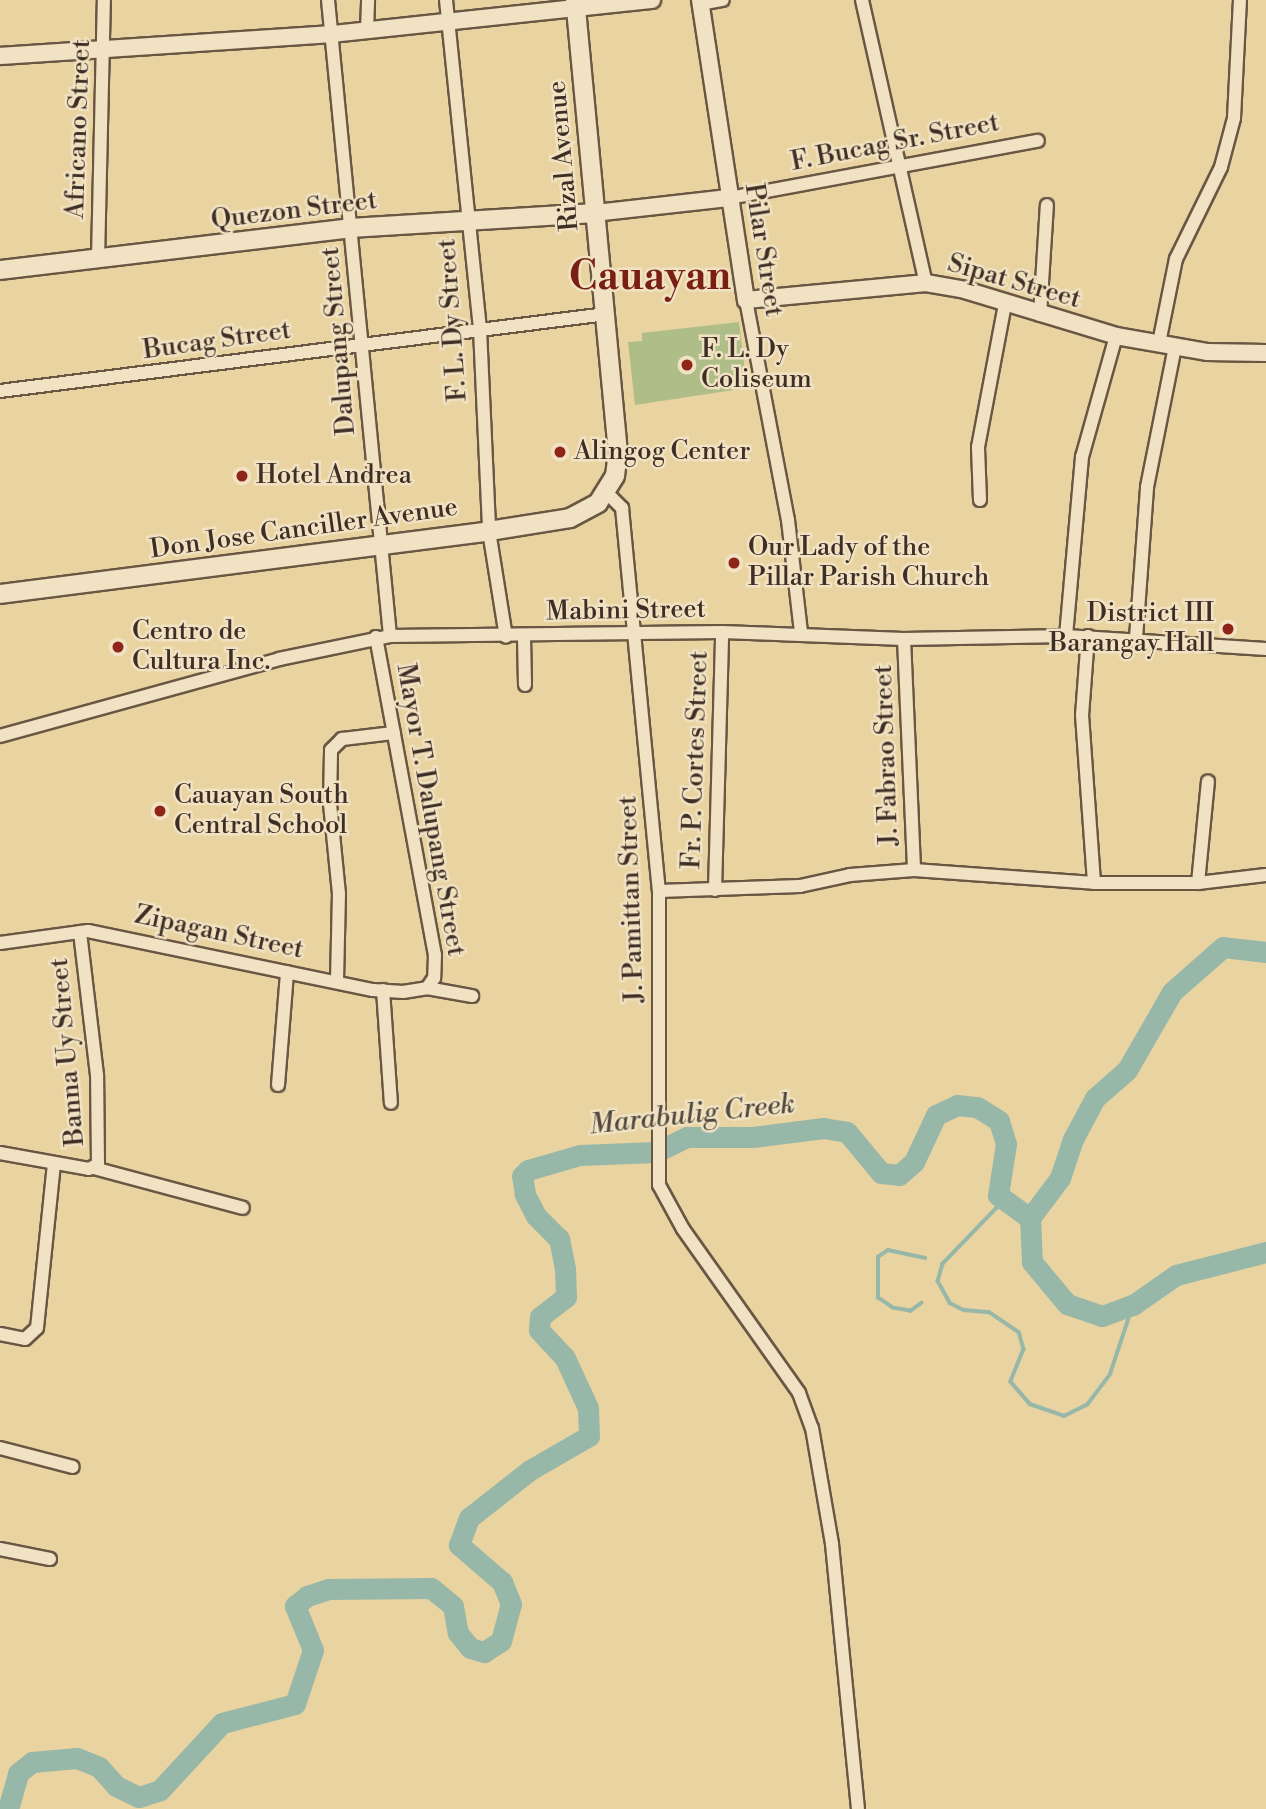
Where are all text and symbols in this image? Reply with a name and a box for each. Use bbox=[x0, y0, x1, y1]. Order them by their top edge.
street label: Africano Street bbox=[60, 39, 98, 219]
street label: Rizal Avenue bbox=[542, 79, 586, 233]
street label: F. Bucag Sr. Street bbox=[788, 108, 1002, 178]
street label: Pilar Street bbox=[737, 181, 789, 319]
street label: Quezon Street bbox=[209, 185, 379, 237]
street label: F. L. Dy Street bbox=[432, 237, 474, 403]
street label: Dalupang Street bbox=[315, 246, 363, 436]
street label: Sipat Street bbox=[944, 248, 1084, 316]
district label: Cauayan bbox=[569, 253, 731, 301]
street label: Bucag Street bbox=[141, 315, 293, 367]
place label: F. L. Dy Coliseum bbox=[701, 334, 812, 396]
marker: F. L. Dy Coliseum bbox=[679, 357, 695, 373]
place label: Alingog Center bbox=[574, 436, 750, 468]
marker: Alingog Center bbox=[552, 444, 568, 460]
place label: Hotel Andrea bbox=[256, 460, 412, 492]
marker: Hotel Andrea bbox=[234, 468, 250, 484]
street label: Don Jose Canciller Avenue bbox=[148, 492, 460, 566]
place label: Our Lady of the Pillar Parish Church bbox=[748, 532, 989, 594]
marker: Our Lady of the Pillar Parish Church bbox=[726, 555, 742, 571]
street label: Mabini Street bbox=[546, 594, 706, 628]
place label: District III Barangay Hall bbox=[1049, 598, 1214, 660]
place label: Centro de Cultura Inc. bbox=[132, 616, 270, 678]
marker: District III Barangay Hall bbox=[1220, 621, 1236, 637]
marker: Centro de Cultura Inc. bbox=[110, 639, 126, 655]
street label: Fr. P. Cortes Street bbox=[677, 650, 715, 870]
street label: Mayor T. Dalupang Street bbox=[389, 661, 471, 959]
street label: J. Fabrao Street bbox=[868, 664, 906, 846]
place label: Cauayan South Central School bbox=[174, 780, 349, 842]
street label: J. Pamittan Street bbox=[613, 795, 651, 1003]
marker: Cauayan South Central School bbox=[152, 803, 168, 819]
street label: Zipagan Street bbox=[132, 900, 306, 966]
street label: Banna Uy Street bbox=[44, 957, 92, 1147]
water label: Marabulig Creek bbox=[588, 1087, 796, 1143]

